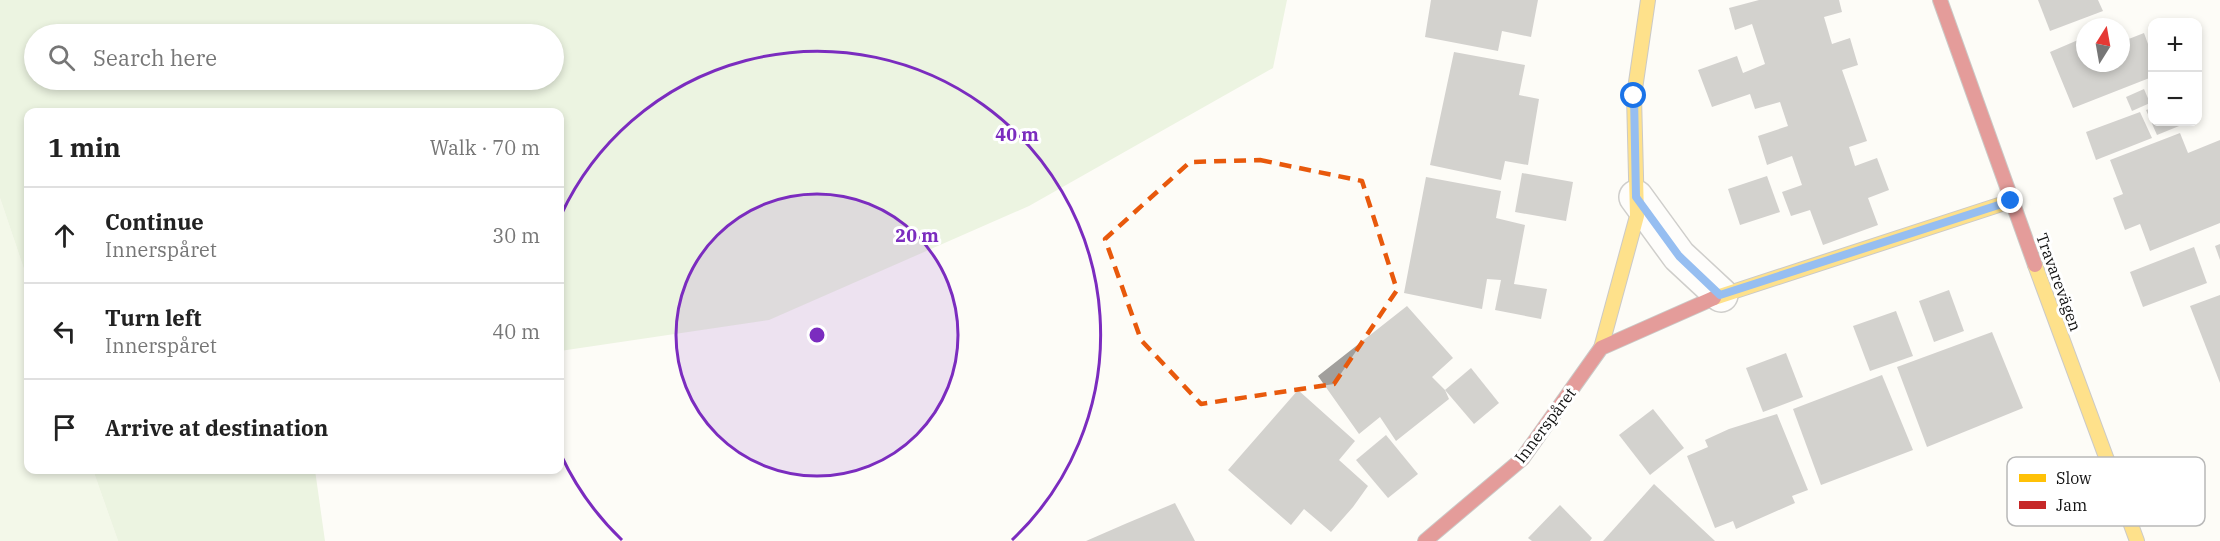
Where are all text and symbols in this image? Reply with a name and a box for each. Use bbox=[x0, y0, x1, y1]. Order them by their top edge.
north arrow bbox=[2076, 18, 2130, 72]
map controls bbox=[2148, 18, 2202, 126]
button: + bbox=[2148, 18, 2202, 72]
search box bbox=[24, 24, 564, 90]
icon: search bbox=[45, 41, 78, 74]
text: Search here bbox=[93, 43, 217, 72]
button: − bbox=[2148, 72, 2202, 126]
route start bbox=[1620, 82, 1646, 108]
text: 40 m bbox=[995, 123, 1039, 146]
text: 1 min bbox=[48, 130, 121, 164]
text: Walk · 70 m bbox=[430, 134, 540, 161]
route end bbox=[1997, 187, 2023, 213]
text: Continue bbox=[105, 207, 204, 236]
icon: ahead bbox=[48, 219, 81, 252]
text: 30 m bbox=[492, 222, 540, 249]
text: 20 m bbox=[895, 224, 939, 247]
street label: Travarevägen bbox=[2032, 230, 2086, 334]
text: Innerspåret bbox=[105, 236, 217, 263]
text: Turn left bbox=[105, 303, 201, 332]
icon: left bbox=[48, 315, 81, 348]
text: 40 m bbox=[492, 318, 540, 345]
centre of rings bbox=[807, 325, 827, 345]
text: Innerspåret bbox=[105, 332, 217, 359]
street label: Innerspåret bbox=[1510, 383, 1580, 467]
icon: arrive bbox=[48, 411, 81, 444]
text: Arrive at destination bbox=[105, 413, 328, 442]
legend bbox=[2007, 457, 2205, 526]
text: Slow bbox=[2056, 468, 2092, 488]
text: Jam bbox=[2056, 495, 2087, 515]

